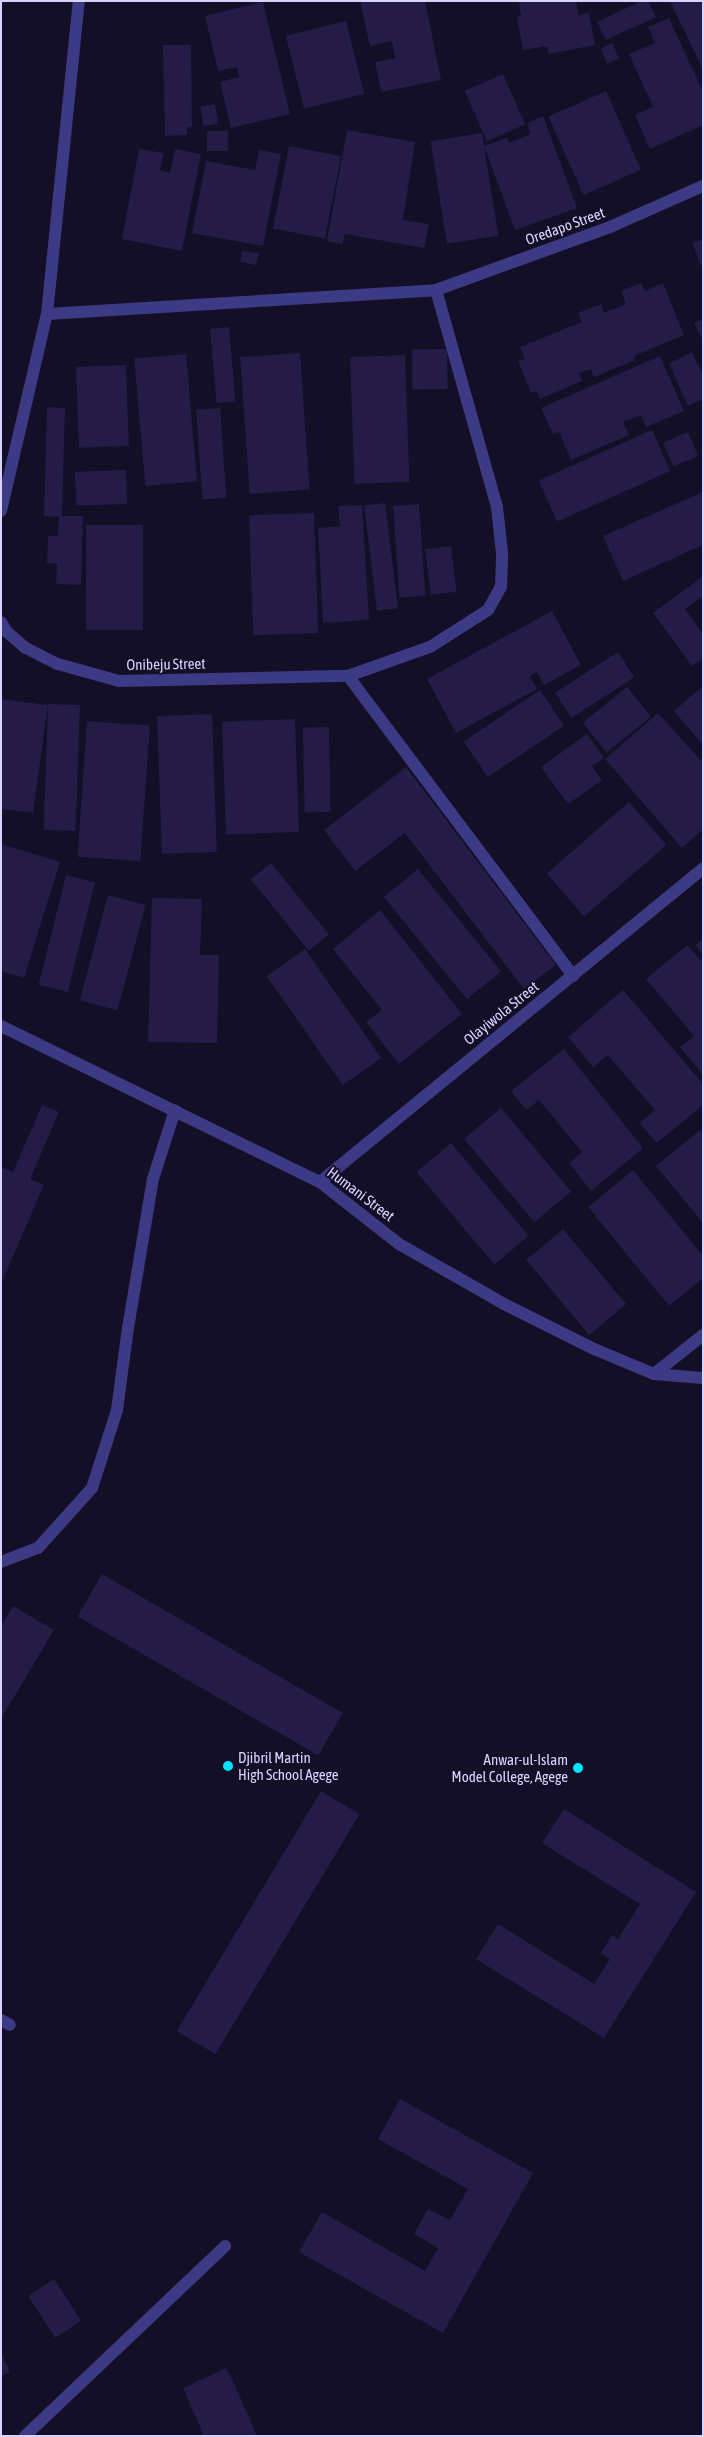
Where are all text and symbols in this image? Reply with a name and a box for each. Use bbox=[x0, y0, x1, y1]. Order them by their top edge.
street label: Oredapo Street bbox=[523, 203, 607, 249]
street label: Onibeju Street bbox=[126, 654, 206, 674]
street label: Olayiwola Street bbox=[460, 977, 542, 1049]
street label: Humani Street bbox=[324, 1163, 398, 1225]
place label: Djibril Martin High School Agege bbox=[238, 1748, 338, 1783]
place label: Anwar-ul-Islam Model College, Agege bbox=[452, 1750, 568, 1785]
marker: Djibril Martin High School Agege bbox=[222, 1760, 234, 1772]
marker: Anwar-ul-Islam Model College, Agege bbox=[572, 1762, 584, 1774]

